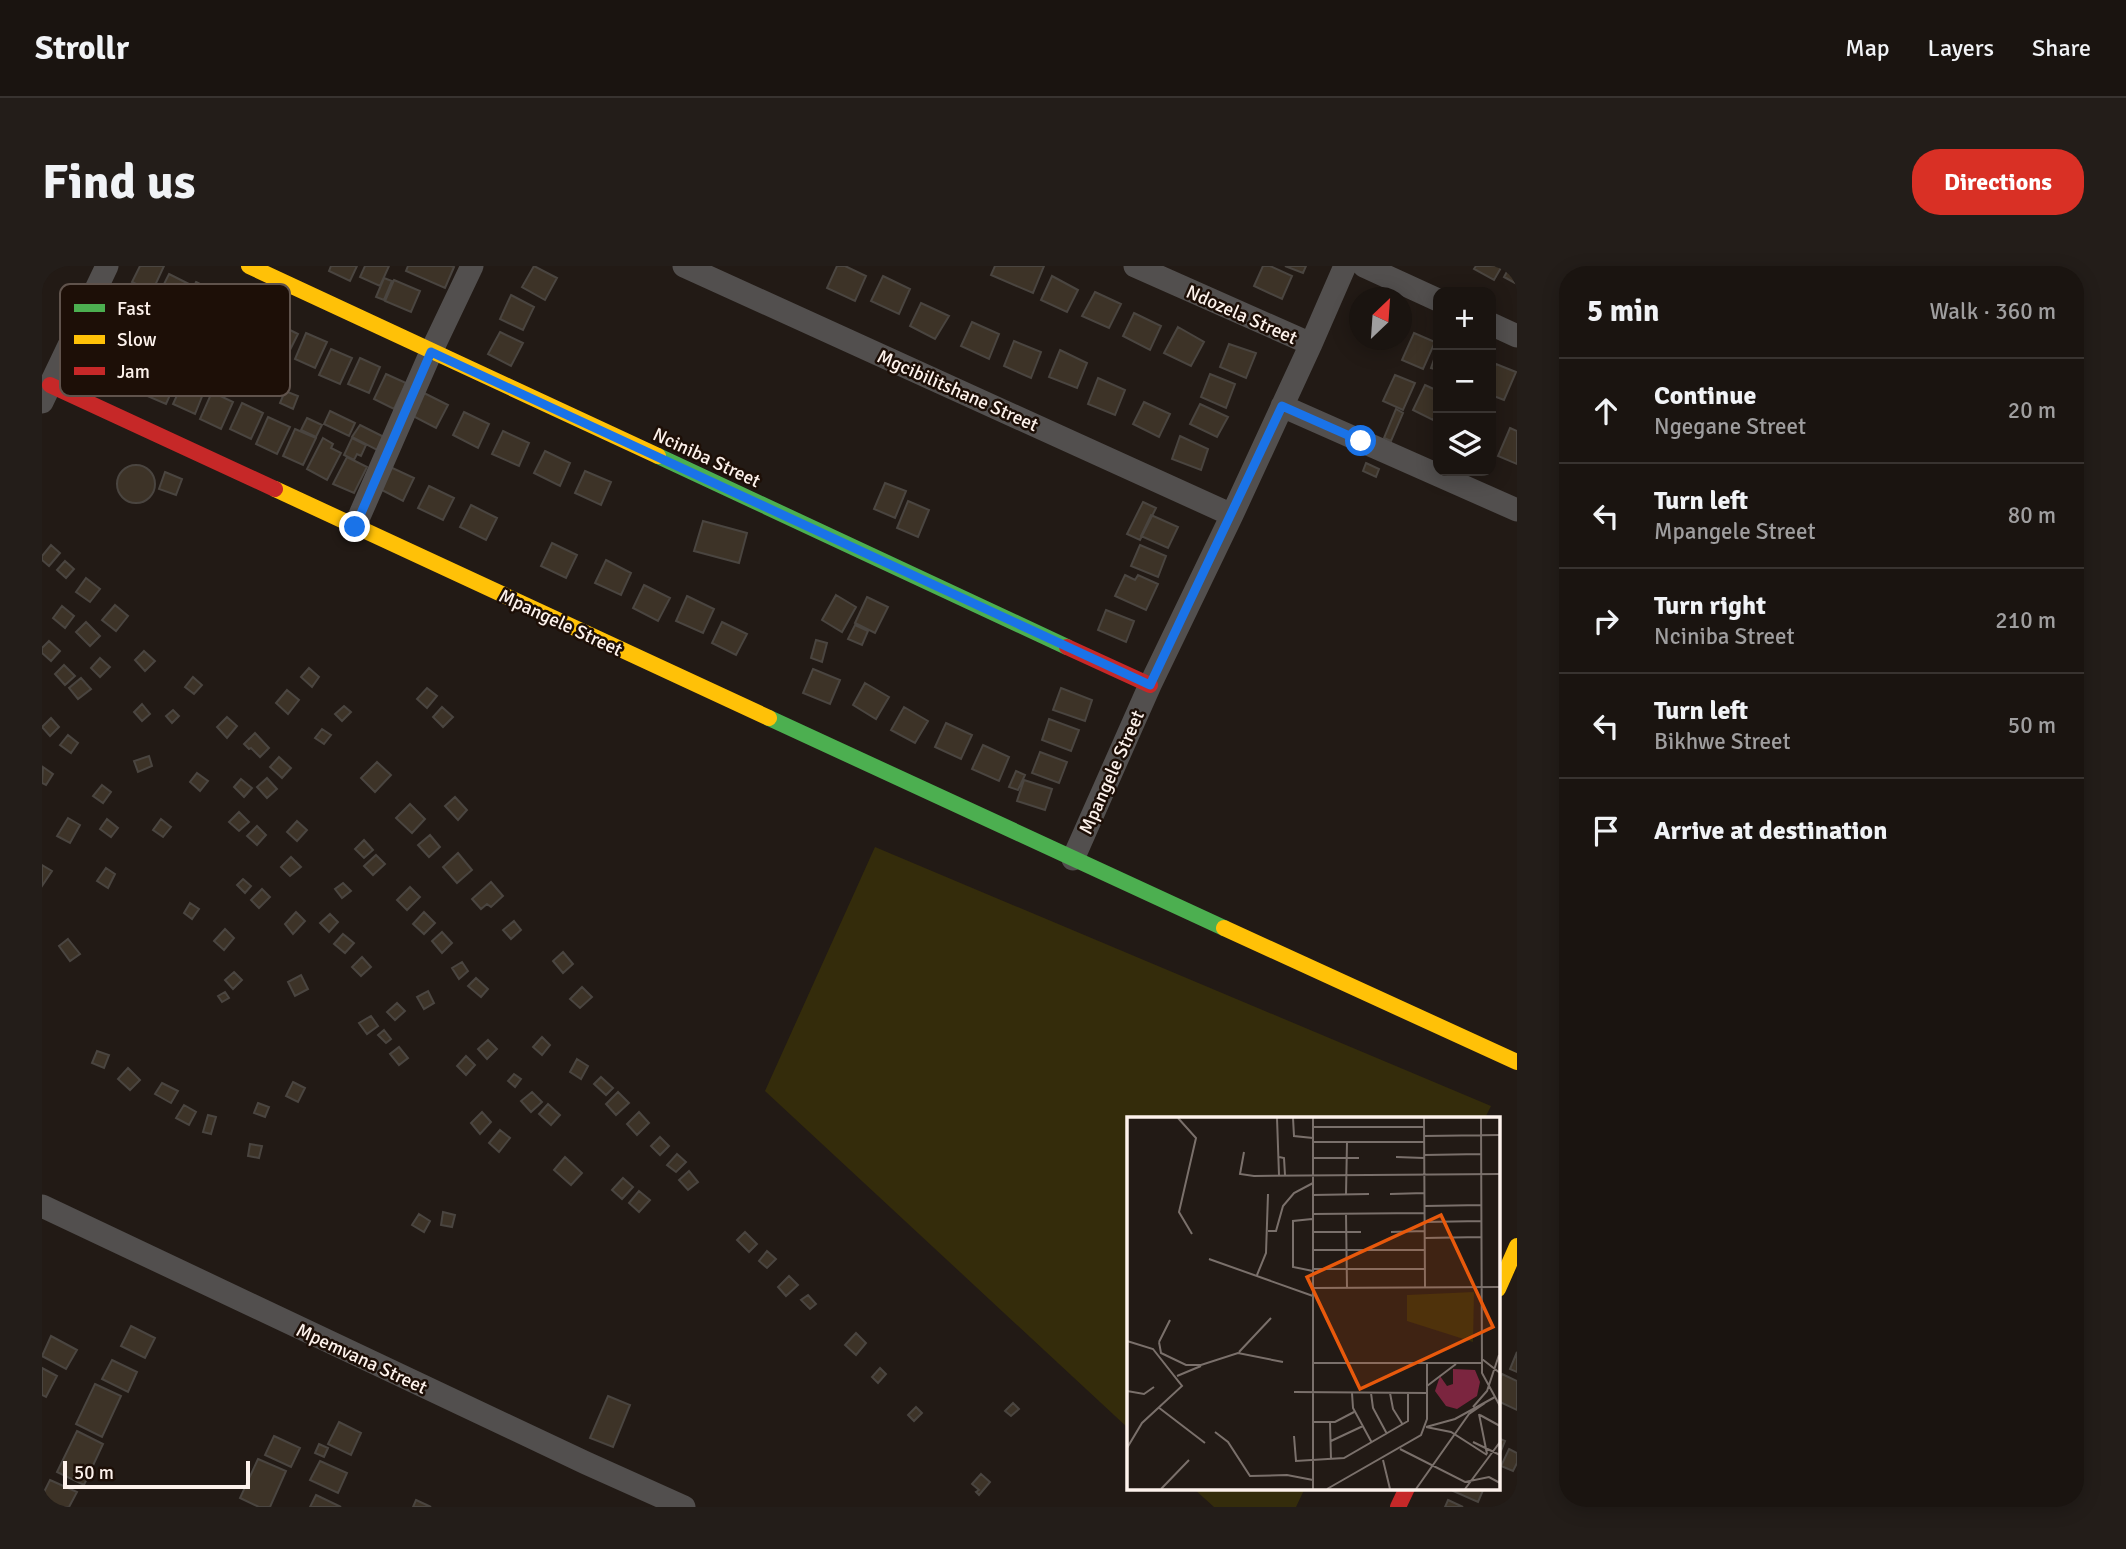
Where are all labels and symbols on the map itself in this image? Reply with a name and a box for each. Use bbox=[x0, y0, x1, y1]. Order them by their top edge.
street label: Ndozela Street bbox=[1182, 280, 1301, 350]
legend bbox=[60, 284, 290, 396]
north arrow bbox=[1349, 287, 1412, 350]
text: Fast bbox=[117, 297, 151, 321]
text: Slow bbox=[117, 328, 157, 352]
street label: Mgcibilitshane Street bbox=[873, 345, 1042, 437]
text: Jam bbox=[117, 360, 150, 384]
street label: Nciniba Street bbox=[649, 423, 765, 493]
route start bbox=[1345, 425, 1376, 456]
route end bbox=[339, 511, 370, 542]
street label: Mpangele Street bbox=[495, 584, 626, 662]
street label: Mpangele Street bbox=[1074, 706, 1150, 838]
inset map bbox=[1127, 1117, 1500, 1490]
street label: Mpemvana Street bbox=[292, 1318, 431, 1400]
scale bar bbox=[63, 1458, 250, 1490]

